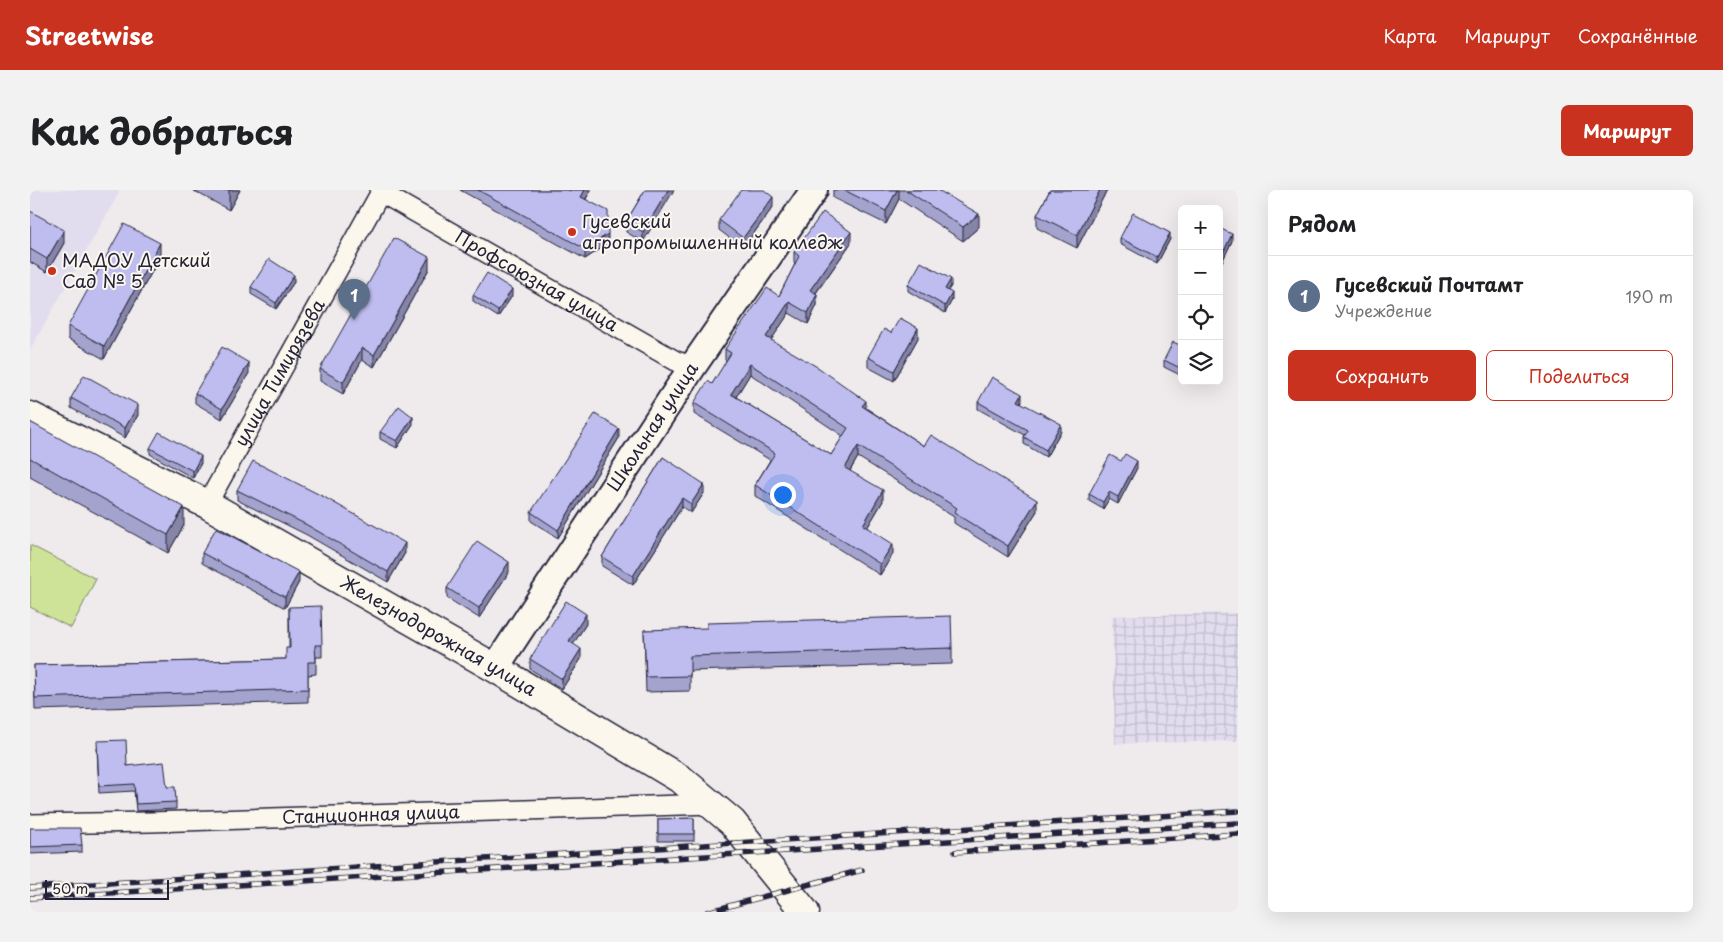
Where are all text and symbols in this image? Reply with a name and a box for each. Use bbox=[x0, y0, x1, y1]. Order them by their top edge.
text: Streetwise bbox=[25, 17, 154, 53]
text: Карта bbox=[1384, 22, 1436, 49]
text: Маршрут bbox=[1464, 22, 1550, 49]
text: Сохранённые bbox=[1578, 22, 1698, 49]
text: Как добраться bbox=[30, 104, 294, 157]
button: Маршрут bbox=[1561, 105, 1693, 156]
map controls bbox=[1178, 205, 1223, 385]
button: + bbox=[1178, 205, 1223, 250]
place label: Гусевский агропромышленный колледж bbox=[582, 207, 843, 255]
text: Рядом bbox=[1288, 207, 1356, 239]
street label: Профсоюзная улица bbox=[450, 223, 624, 338]
marker: Гусевский агропромышленный колледж bbox=[566, 226, 578, 238]
place label: МАДОУ Детский Сад № 5 bbox=[62, 246, 211, 294]
button: − bbox=[1178, 250, 1223, 295]
marker: МАДОУ Детский Сад № 5 bbox=[46, 265, 58, 277]
text: Гусевский Почтамт bbox=[1335, 270, 1523, 298]
pin: 1 bbox=[338, 279, 370, 320]
text: 1 bbox=[1300, 284, 1308, 308]
text: 190 m bbox=[1625, 284, 1673, 308]
street label: улица Тимирязева bbox=[227, 293, 331, 451]
button: locate bbox=[1178, 295, 1223, 340]
text: Учреждение bbox=[1335, 298, 1432, 322]
button: layers bbox=[1178, 340, 1223, 385]
button: Сохранить bbox=[1288, 350, 1476, 401]
button: Поделиться bbox=[1486, 350, 1673, 401]
street label: Школьная улица bbox=[599, 356, 704, 496]
your location bbox=[770, 482, 796, 508]
street label: Железнодорожная улица bbox=[336, 568, 543, 702]
street label: Станционная улица bbox=[282, 797, 461, 830]
scale bar bbox=[45, 877, 169, 900]
text: 50 m bbox=[52, 878, 88, 899]

